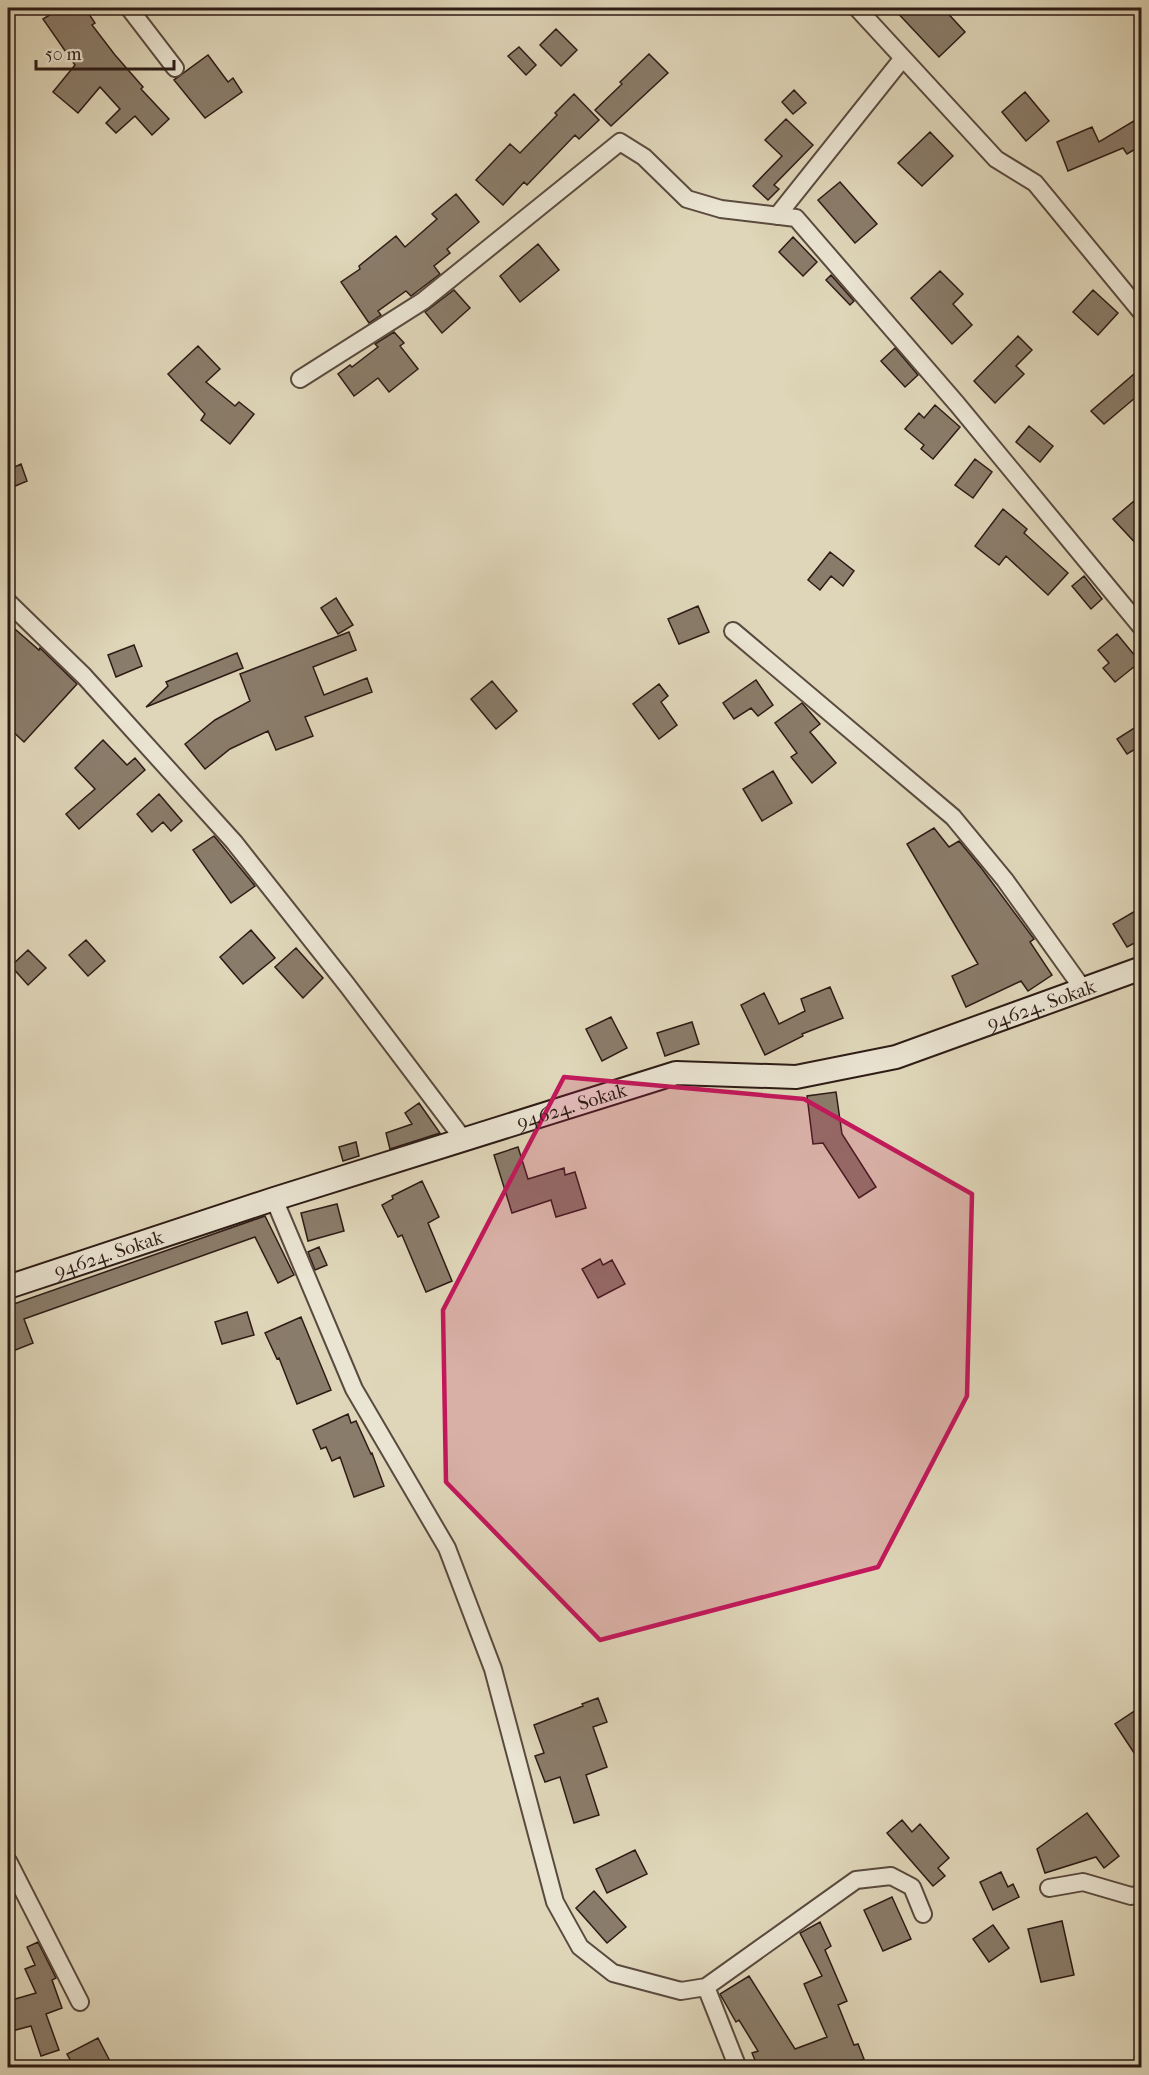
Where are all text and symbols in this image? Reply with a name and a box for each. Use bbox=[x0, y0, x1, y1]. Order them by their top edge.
scale bar bbox=[36, 33, 174, 71]
text: 50 m bbox=[45, 44, 82, 65]
street label: 94624. Sokak bbox=[984, 974, 1099, 1035]
street label: 94624. Sokak bbox=[514, 1078, 630, 1134]
street label: 94624. Sokak bbox=[51, 1225, 167, 1283]

